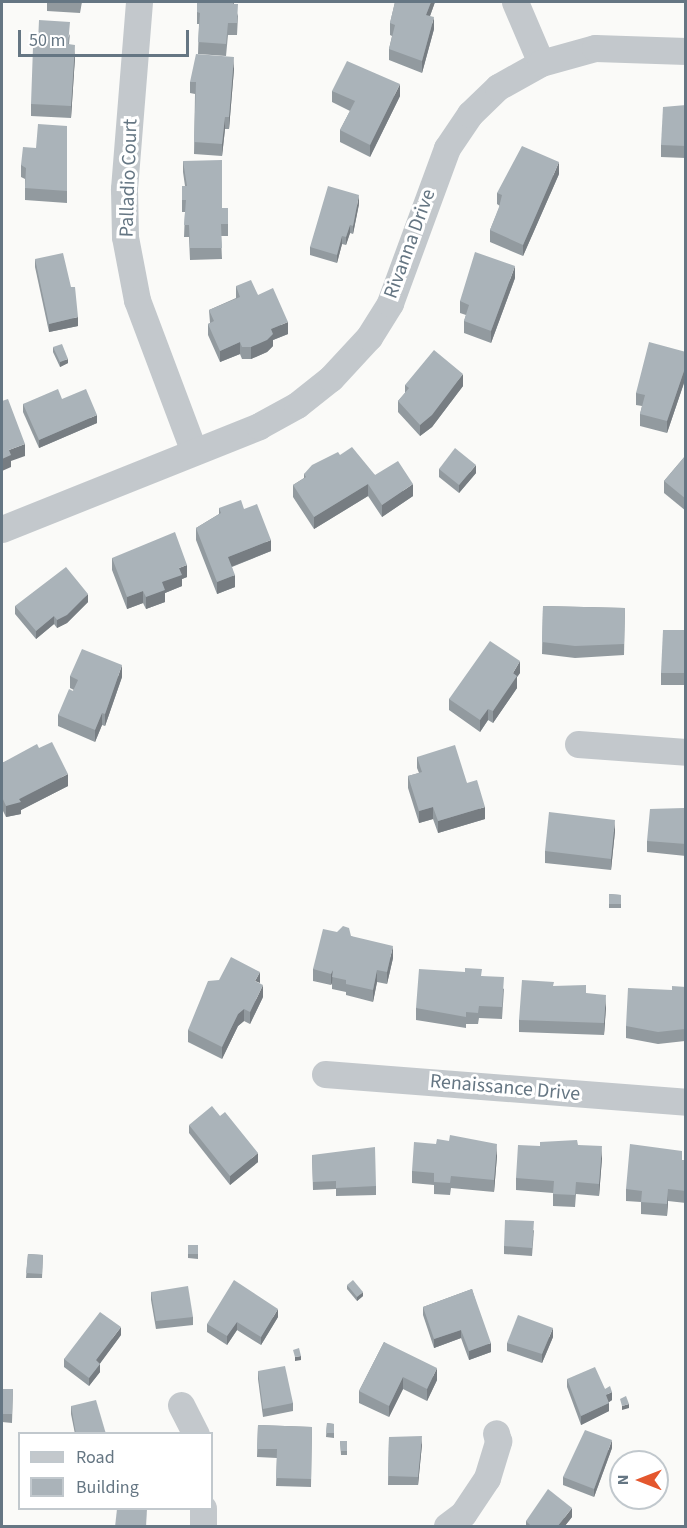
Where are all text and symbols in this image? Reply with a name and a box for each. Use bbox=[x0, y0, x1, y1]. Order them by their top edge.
scale bar bbox=[21, 18, 192, 56]
text: 50 m bbox=[29, 28, 65, 53]
street label: Palladio Court bbox=[115, 118, 143, 238]
street label: Rivanna Drive bbox=[379, 186, 441, 302]
street label: Renaissance Drive bbox=[429, 1069, 581, 1107]
legend bbox=[18, 1432, 213, 1510]
text: Road bbox=[76, 1445, 115, 1470]
north arrow bbox=[609, 1450, 669, 1510]
text: Building bbox=[76, 1475, 139, 1500]
text: N bbox=[612, 1475, 634, 1485]

